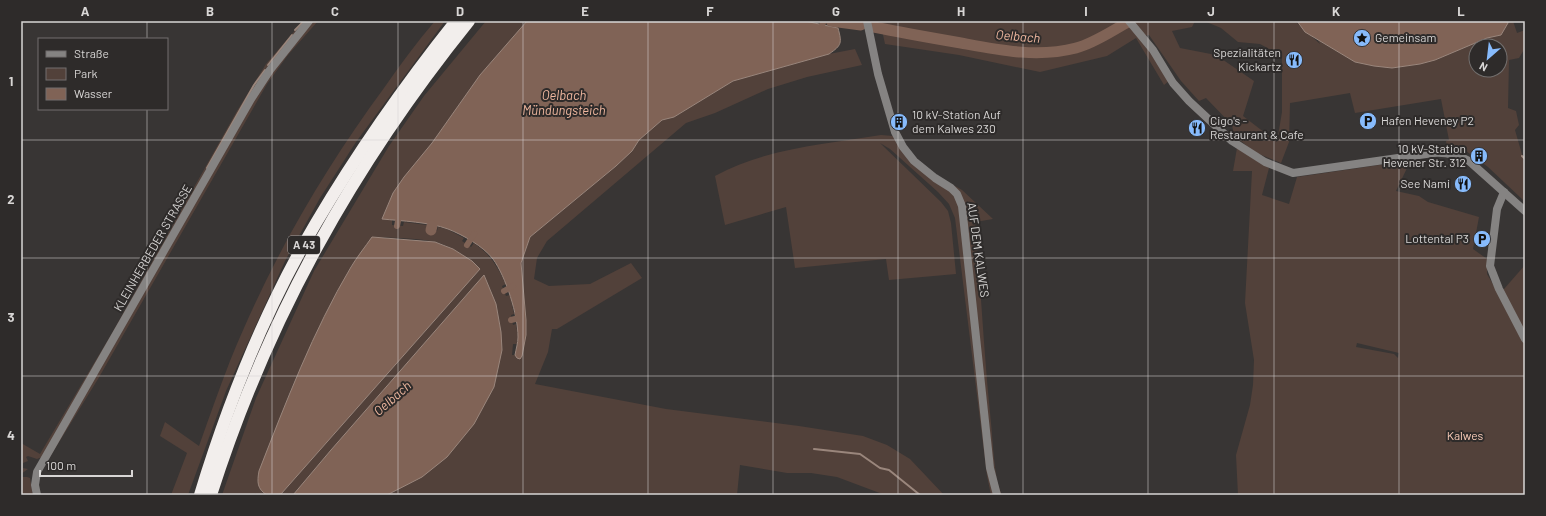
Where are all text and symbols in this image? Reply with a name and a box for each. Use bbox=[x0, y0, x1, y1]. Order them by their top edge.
text: A bbox=[81, 3, 90, 19]
text: B bbox=[206, 3, 214, 19]
text: C bbox=[331, 3, 339, 19]
text: D bbox=[456, 3, 464, 19]
text: E bbox=[581, 3, 589, 19]
text: F bbox=[706, 3, 714, 19]
text: G bbox=[832, 3, 840, 19]
text: H bbox=[957, 3, 965, 19]
text: I bbox=[1084, 3, 1088, 19]
text: J bbox=[1207, 3, 1215, 19]
text: K bbox=[1332, 3, 1340, 19]
text: L bbox=[1457, 3, 1465, 19]
water label: Oelbach bbox=[995, 26, 1041, 46]
place icon: Gemeinsam bbox=[1352, 28, 1372, 48]
place label: Gemeinsam bbox=[1375, 30, 1436, 44]
legend bbox=[38, 38, 168, 110]
north arrow bbox=[1468, 38, 1508, 78]
place label: Spezialitäten Kickartz bbox=[1213, 45, 1281, 73]
text: Straße bbox=[74, 46, 109, 60]
restaurant icon: Spezialitäten Kickartz bbox=[1284, 50, 1304, 70]
text: N bbox=[1477, 60, 1489, 75]
text: Park bbox=[74, 66, 98, 80]
text: 1 bbox=[9, 73, 13, 89]
text: Wasser bbox=[74, 86, 113, 100]
water label: Oelbach Mündungsteich bbox=[522, 87, 606, 118]
place label: 10 kV-Station Auf dem Kalwes 230 bbox=[912, 107, 1001, 135]
parking icon: Hafen Heveney P2 bbox=[1358, 111, 1378, 131]
building icon: 10 kV-Station Auf dem Kalwes 230 bbox=[889, 112, 909, 132]
place label: Cigo's - Restaurant & Cafe bbox=[1210, 113, 1304, 141]
place label: Hafen Heveney P2 bbox=[1381, 113, 1474, 127]
restaurant icon: Cigo's - Restaurant & Cafe bbox=[1187, 118, 1207, 138]
place label: 10 kV-Station Hevener Str. 312 bbox=[1383, 141, 1466, 169]
building icon: 10 kV-Station Hevener Str. 312 bbox=[1469, 146, 1489, 166]
restaurant icon: See Nami bbox=[1453, 174, 1473, 194]
place label: See Nami bbox=[1401, 176, 1450, 190]
street label: KLEINHERBEDER STRASSE bbox=[110, 182, 194, 313]
text: 2 bbox=[7, 191, 15, 207]
street label: AUF DEM KALWES bbox=[965, 201, 993, 298]
parking icon: Lottental P3 bbox=[1472, 229, 1492, 249]
place label: Lottental P3 bbox=[1405, 231, 1469, 245]
road number: A 43 bbox=[288, 236, 320, 254]
text: 3 bbox=[7, 309, 15, 325]
water label: Oelbach bbox=[370, 377, 414, 419]
text: 4 bbox=[7, 427, 15, 443]
park label: Kalwes bbox=[1447, 428, 1484, 442]
scale bar bbox=[40, 452, 132, 478]
text: 100 m bbox=[46, 458, 76, 472]

